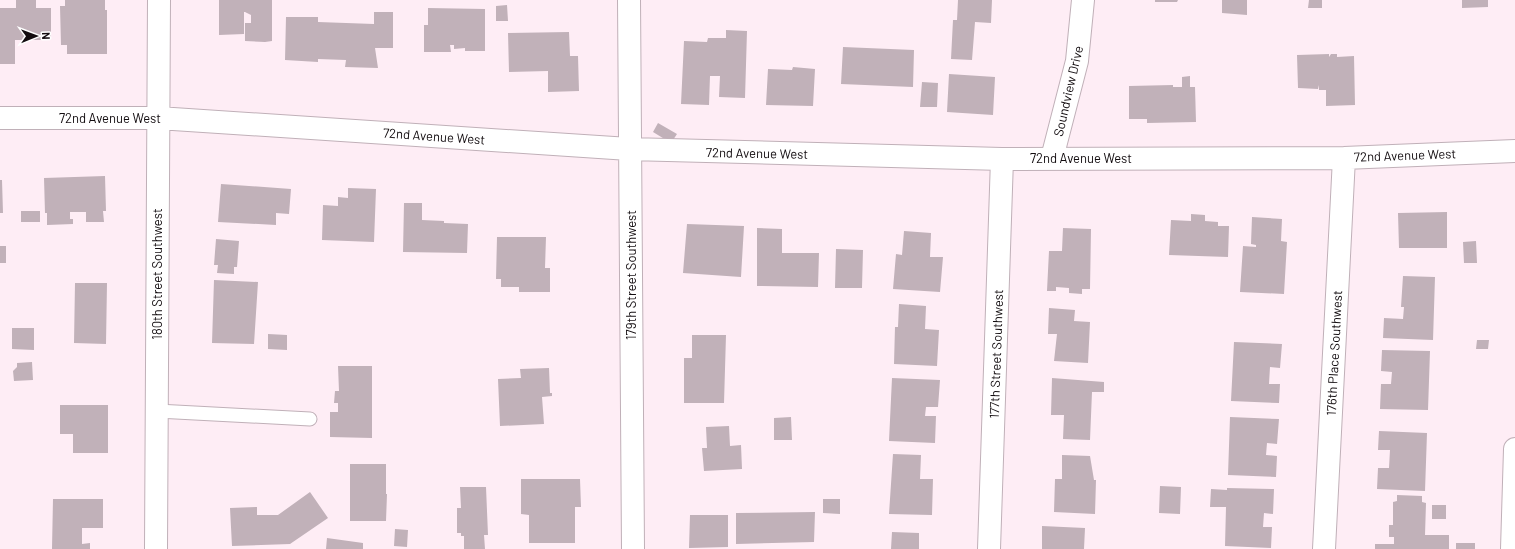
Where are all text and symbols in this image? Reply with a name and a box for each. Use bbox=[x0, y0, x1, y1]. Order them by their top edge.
north arrow bbox=[16, 16, 56, 56]
text: N bbox=[40, 32, 53, 40]
street label: Soundview Drive bbox=[1050, 44, 1086, 138]
street label: 72nd Avenue West bbox=[59, 110, 161, 126]
street label: 72nd Avenue West bbox=[382, 124, 486, 148]
street label: 72nd Avenue West bbox=[706, 144, 808, 162]
street label: 72nd Avenue West bbox=[1354, 145, 1456, 165]
street label: 72nd Avenue West bbox=[1030, 150, 1132, 166]
street label: 180th Street Southwest bbox=[149, 208, 165, 340]
street label: 179th Street Southwest bbox=[623, 210, 639, 340]
street label: 177th Street Southwest bbox=[986, 289, 1006, 419]
street label: 176th Place Southwest bbox=[1323, 290, 1345, 416]

